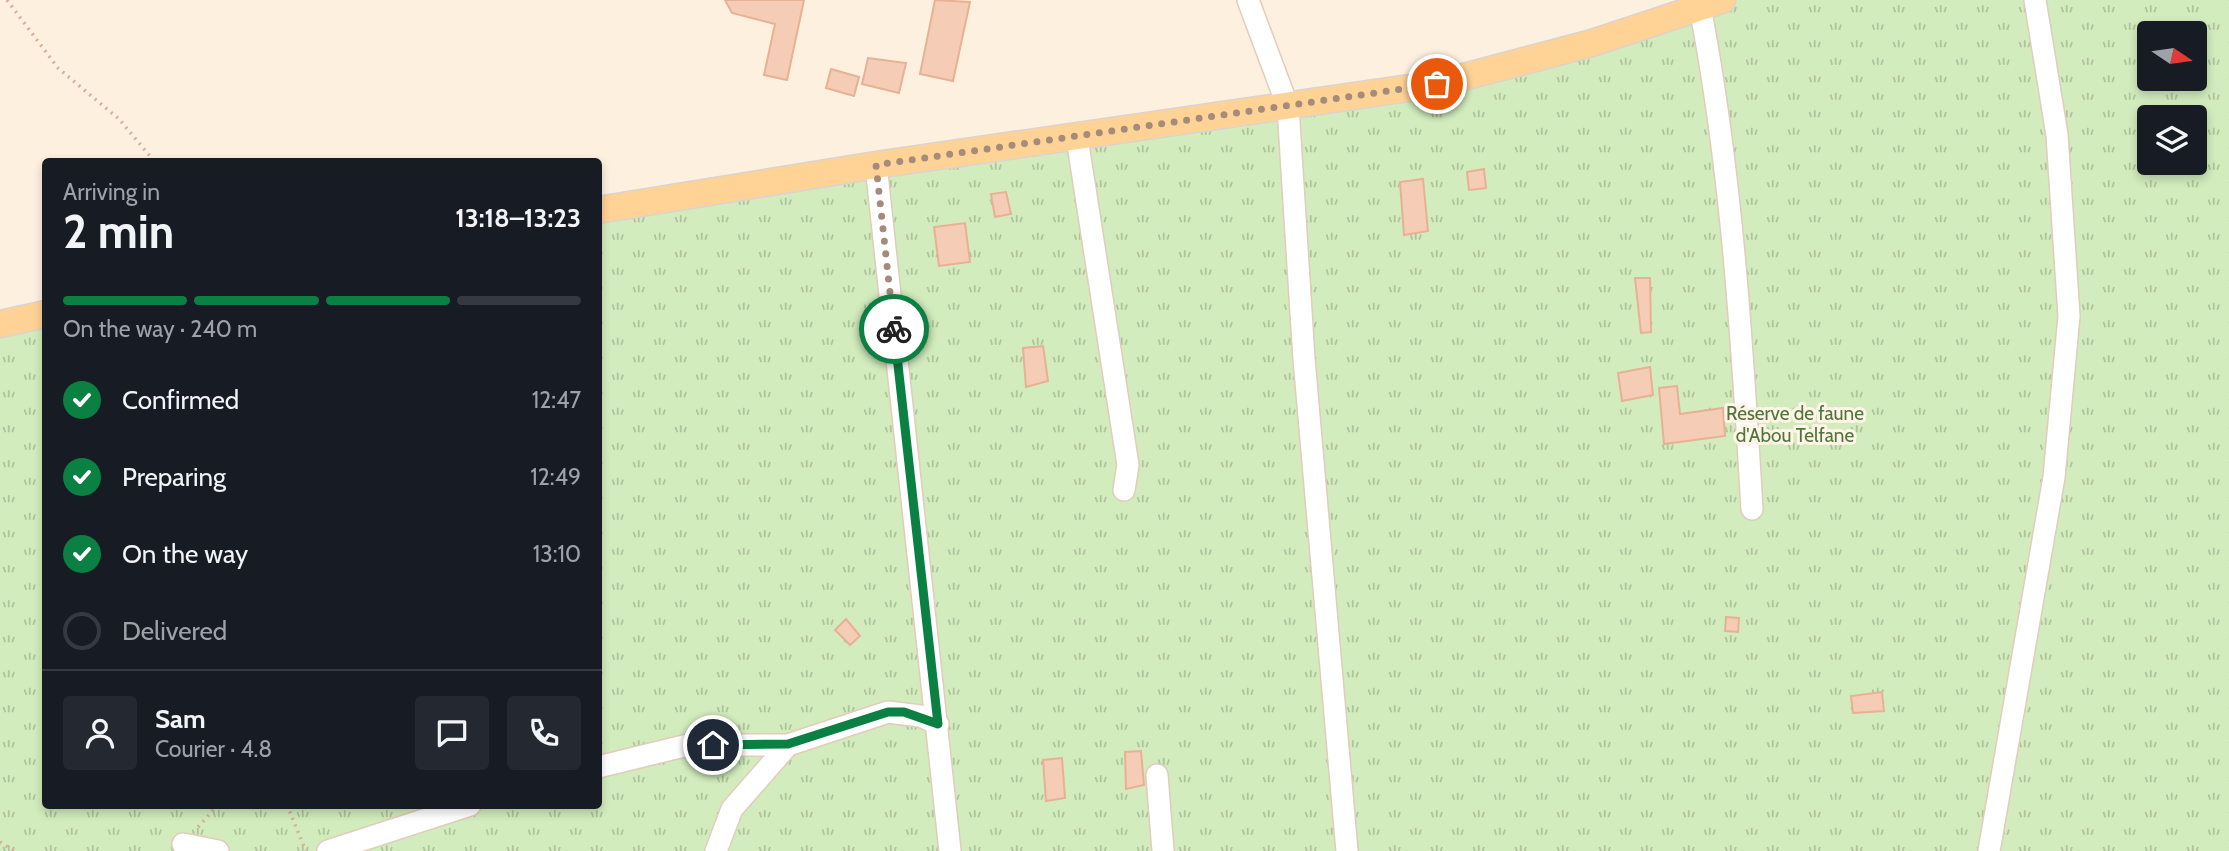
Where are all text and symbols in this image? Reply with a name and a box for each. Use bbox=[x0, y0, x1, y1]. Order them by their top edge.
north arrow bbox=[2137, 21, 2207, 91]
map controls bbox=[2137, 21, 2207, 175]
pin bbox=[1407, 54, 1467, 114]
icon: bag bbox=[1418, 65, 1456, 103]
button: layers bbox=[2137, 105, 2207, 175]
text: Arriving in bbox=[63, 178, 160, 206]
text: 13:18–13:23 bbox=[455, 202, 581, 234]
text: 2 min bbox=[63, 204, 174, 260]
courier bbox=[859, 294, 929, 364]
icon: bike bbox=[875, 310, 913, 348]
text: On the way · 240 m bbox=[63, 315, 257, 343]
icon: check bbox=[63, 381, 101, 419]
text: Confirmed bbox=[122, 384, 239, 416]
text: 12:47 bbox=[532, 386, 581, 414]
park label: Réserve de faune d'Abou Telfane bbox=[1726, 402, 1864, 447]
icon: check bbox=[63, 458, 101, 496]
text: Preparing bbox=[122, 461, 226, 493]
text: 12:49 bbox=[530, 463, 581, 491]
icon: check bbox=[63, 535, 101, 573]
text: On the way bbox=[122, 538, 248, 570]
text: 13:10 bbox=[533, 540, 581, 568]
text: Delivered bbox=[122, 615, 227, 647]
button: person bbox=[63, 696, 137, 770]
button: chat bbox=[415, 696, 489, 770]
button: phone bbox=[507, 696, 581, 770]
text: Sam bbox=[155, 703, 206, 735]
pin bbox=[683, 715, 743, 775]
icon: home bbox=[694, 726, 732, 764]
text: Courier · 4.8 bbox=[155, 735, 272, 763]

